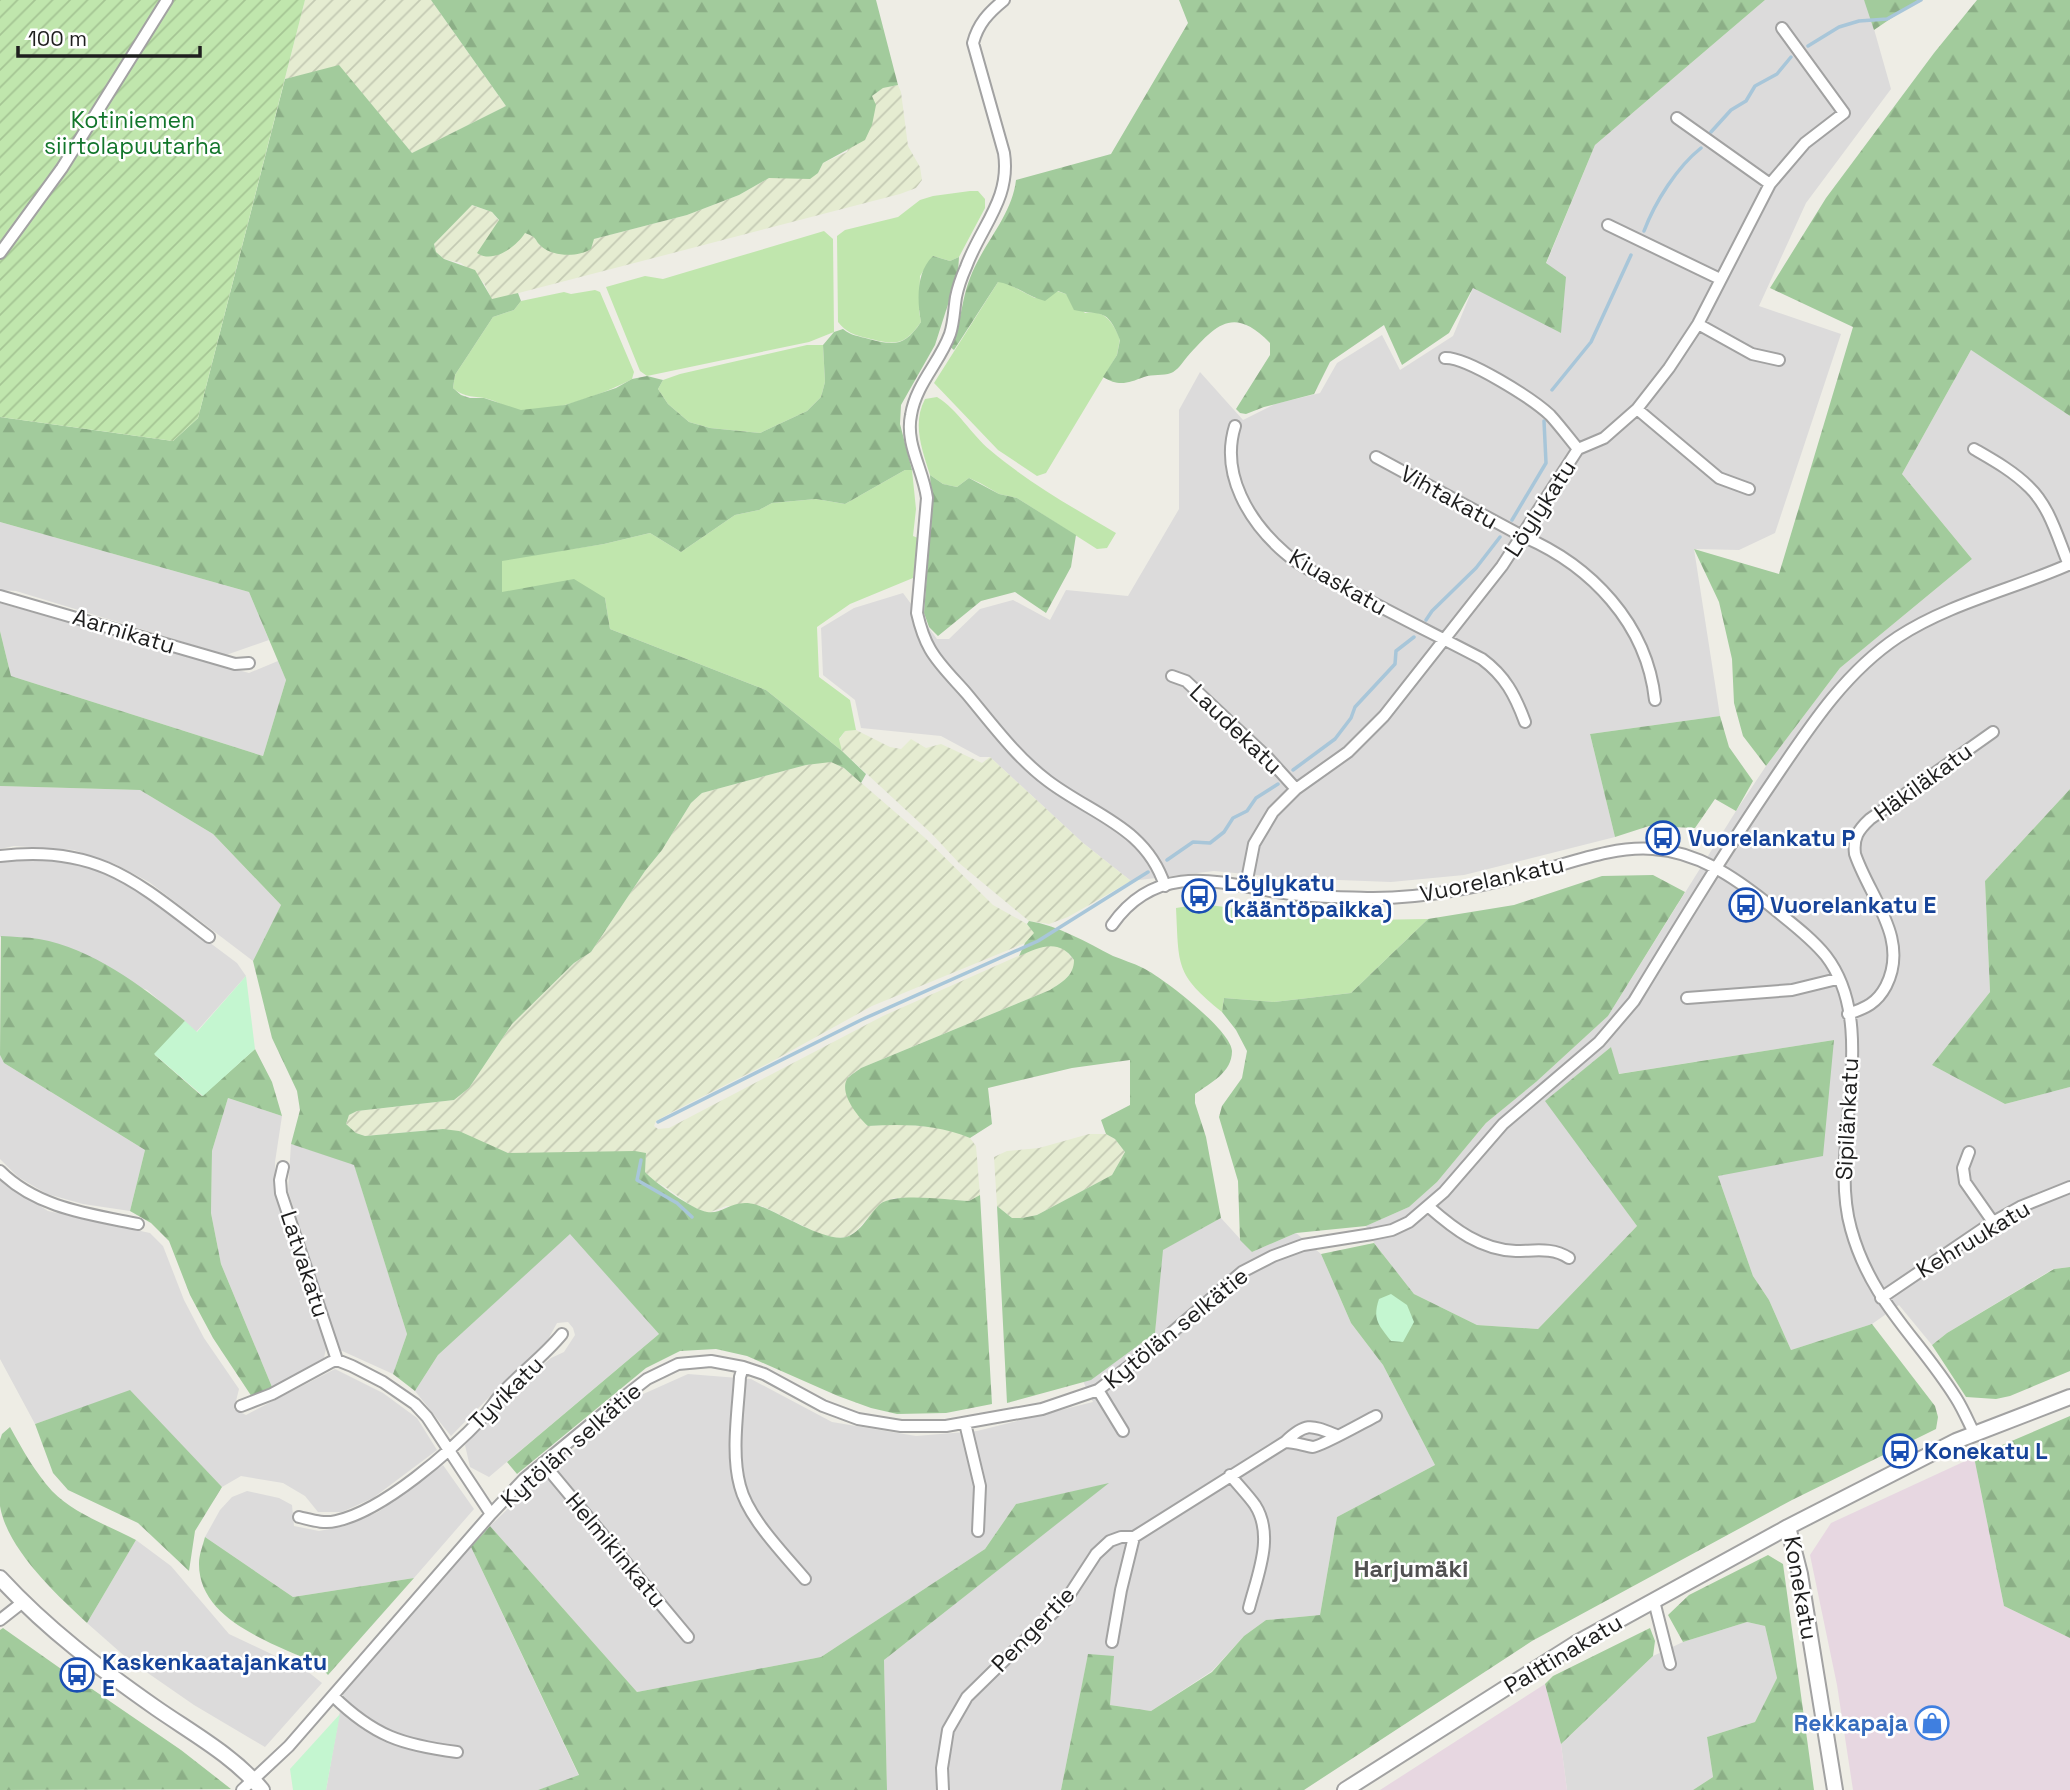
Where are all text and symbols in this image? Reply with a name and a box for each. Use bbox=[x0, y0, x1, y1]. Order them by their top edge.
scale bar bbox=[18, 14, 200, 58]
text: 100 m bbox=[28, 25, 87, 52]
park label: Kotiniemen siirtolapuutarha bbox=[44, 105, 222, 161]
street label: Löylykatu bbox=[1498, 454, 1582, 562]
street label: Vihtakatu bbox=[1395, 458, 1503, 536]
street label: Kiuaskatu bbox=[1284, 542, 1392, 622]
street label: Aarnikatu bbox=[69, 601, 179, 661]
street label: Laudekatu bbox=[1183, 677, 1289, 781]
street label: Häkiläkatu bbox=[1868, 736, 1978, 828]
bus stop icon: Vuorelankatu P bbox=[1644, 819, 1682, 857]
place label: Vuorelankatu P bbox=[1688, 823, 1855, 853]
street label: Vuorelankatu bbox=[1417, 849, 1567, 909]
place label: Löylykatu (kääntöpaikka) bbox=[1224, 868, 1392, 924]
bus stop icon: Löylykatu (kääntöpaikka) bbox=[1180, 877, 1218, 915]
bus stop icon: Vuorelankatu E bbox=[1727, 886, 1765, 924]
place label: Vuorelankatu E bbox=[1770, 890, 1936, 920]
street label: Sipilänkatu bbox=[1829, 1057, 1865, 1181]
street label: Kehruukatu bbox=[1911, 1193, 2035, 1285]
street label: Latvakatu bbox=[274, 1207, 336, 1321]
street label: Kytölän selkätie bbox=[1098, 1261, 1254, 1395]
street label: Tyvikatu bbox=[462, 1349, 550, 1437]
street label: Kytölän selkätie bbox=[494, 1376, 648, 1514]
bus stop icon: Konekatu L bbox=[1881, 1432, 1919, 1470]
place label: Konekatu L bbox=[1924, 1436, 2048, 1466]
street label: Helmikinkatu bbox=[559, 1486, 673, 1614]
street label: Konekatu bbox=[1777, 1534, 1825, 1642]
district label: Harjumäki bbox=[1354, 1553, 1468, 1584]
street label: Pengertie bbox=[985, 1580, 1081, 1678]
street label: Palttinakatu bbox=[1498, 1607, 1628, 1701]
place label: Kaskenkaatajankatu E bbox=[102, 1647, 327, 1703]
bus stop icon: Kaskenkaatajankatu E bbox=[58, 1656, 96, 1694]
shop icon: Rekkapaja bbox=[1913, 1704, 1951, 1742]
place label: Rekkapaja bbox=[1794, 1708, 1908, 1738]

